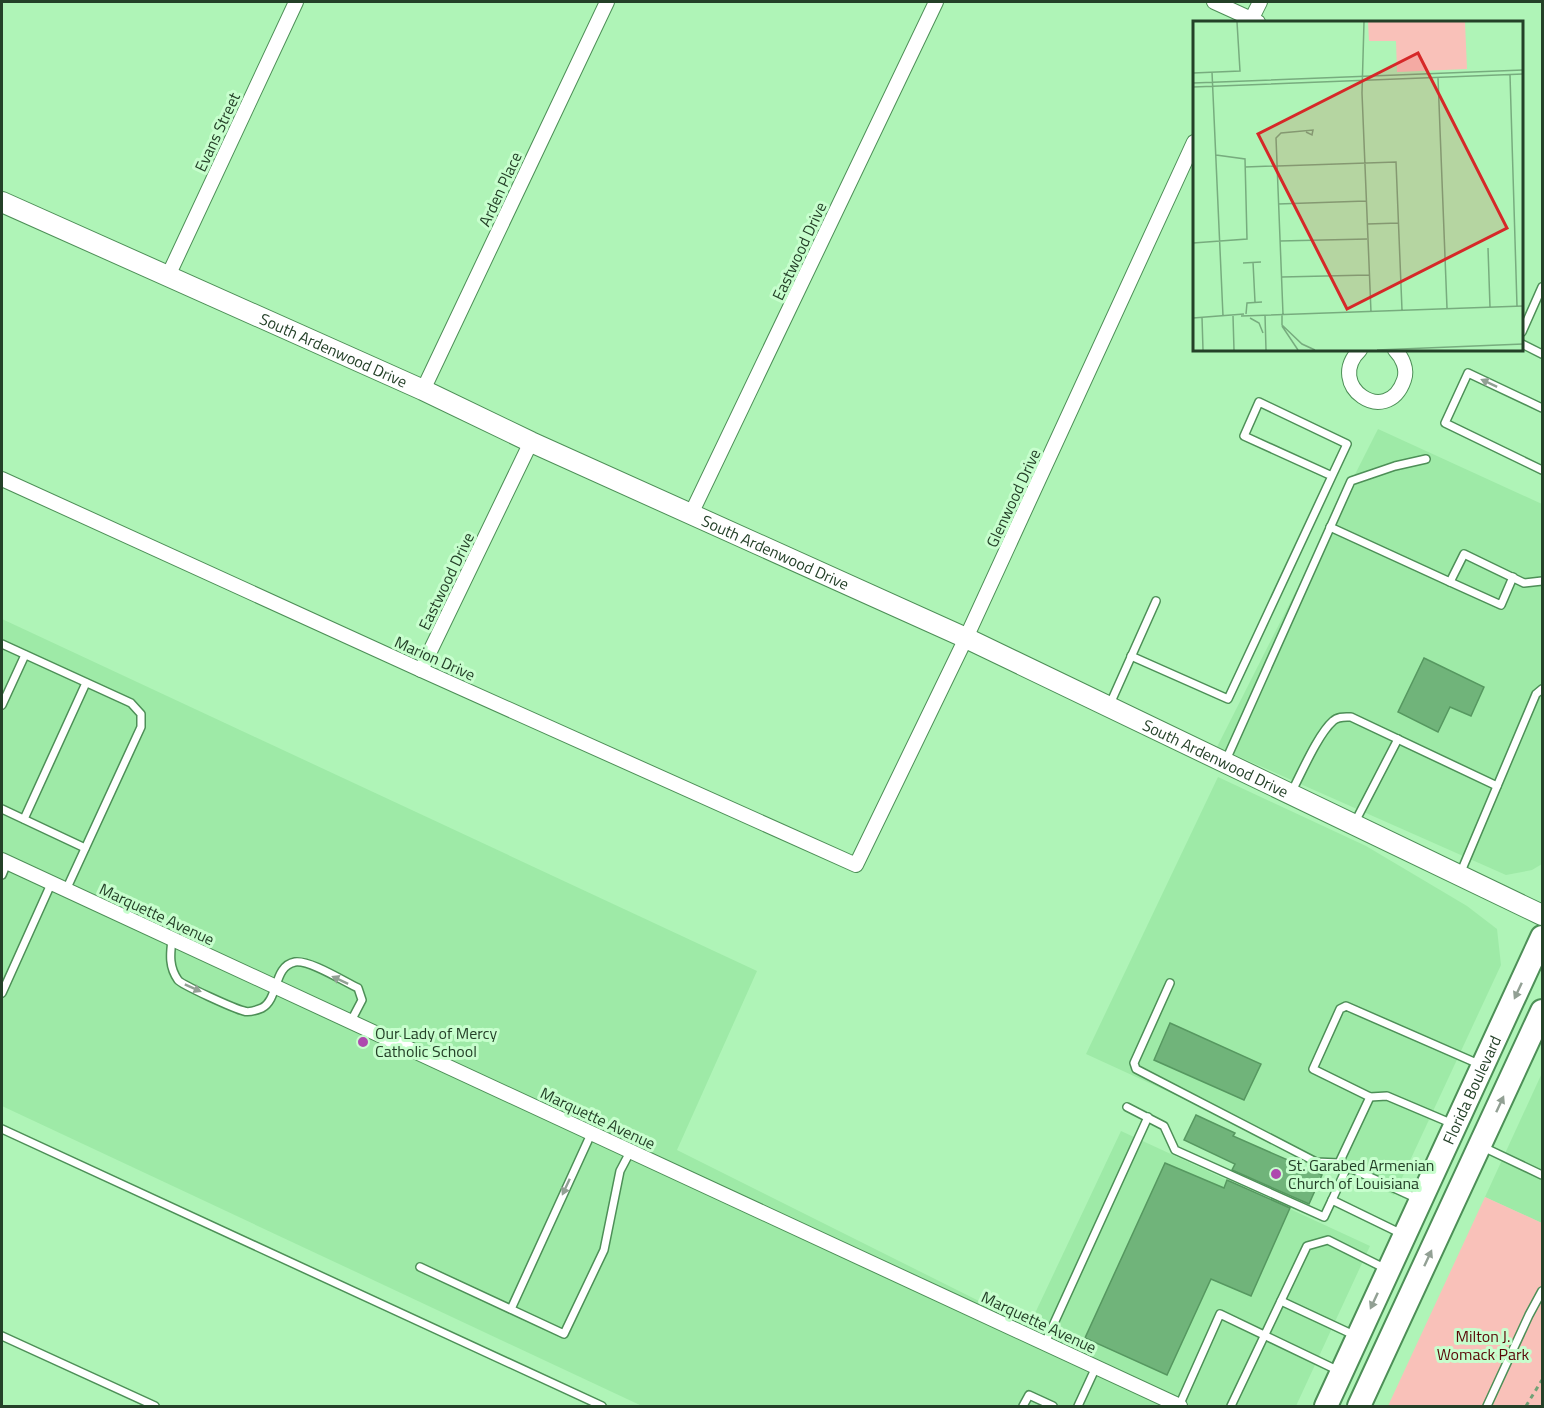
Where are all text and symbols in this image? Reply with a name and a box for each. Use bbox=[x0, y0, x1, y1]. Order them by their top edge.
inset map bbox=[1193, 21, 1523, 351]
street label: Evans Street bbox=[188, 88, 246, 176]
street label: Arden Place bbox=[472, 148, 528, 230]
street label: Eastwood Drive bbox=[766, 198, 832, 304]
street label: South Ardenwood Drive bbox=[256, 307, 411, 393]
one-way arrow bbox=[1481, 379, 1498, 388]
street label: Glenwood Drive bbox=[980, 445, 1046, 551]
street label: South Ardenwood Drive bbox=[698, 508, 853, 596]
street label: Eastwood Drive bbox=[412, 528, 480, 634]
street label: Marion Drive bbox=[391, 630, 479, 686]
street label: South Ardenwood Drive bbox=[1139, 713, 1293, 803]
street label: Marquette Avenue bbox=[95, 877, 219, 951]
one-way arrow bbox=[331, 975, 348, 984]
one-way arrow bbox=[1513, 982, 1523, 1000]
one-way arrow bbox=[184, 983, 202, 993]
place label: Our Lady of Mercy Catholic School bbox=[375, 1021, 498, 1063]
street label: Florida Boulevard bbox=[1436, 1032, 1507, 1148]
marker: Our Lady of Mercy Catholic School bbox=[356, 1035, 370, 1049]
street label: Marquette Avenue bbox=[536, 1081, 660, 1155]
one-way arrow bbox=[1495, 1096, 1504, 1113]
place label: St. Garabed Armenian Church of Louisiana bbox=[1288, 1153, 1434, 1195]
marker: St. Garabed Armenian Church of Louisiana bbox=[1269, 1167, 1283, 1181]
one-way arrow bbox=[562, 1178, 571, 1195]
one-way arrow bbox=[1424, 1250, 1433, 1267]
street label: Marquette Avenue bbox=[977, 1285, 1101, 1359]
one-way arrow bbox=[1369, 1292, 1379, 1310]
park label: Milton J. Womack Park bbox=[1437, 1324, 1530, 1366]

